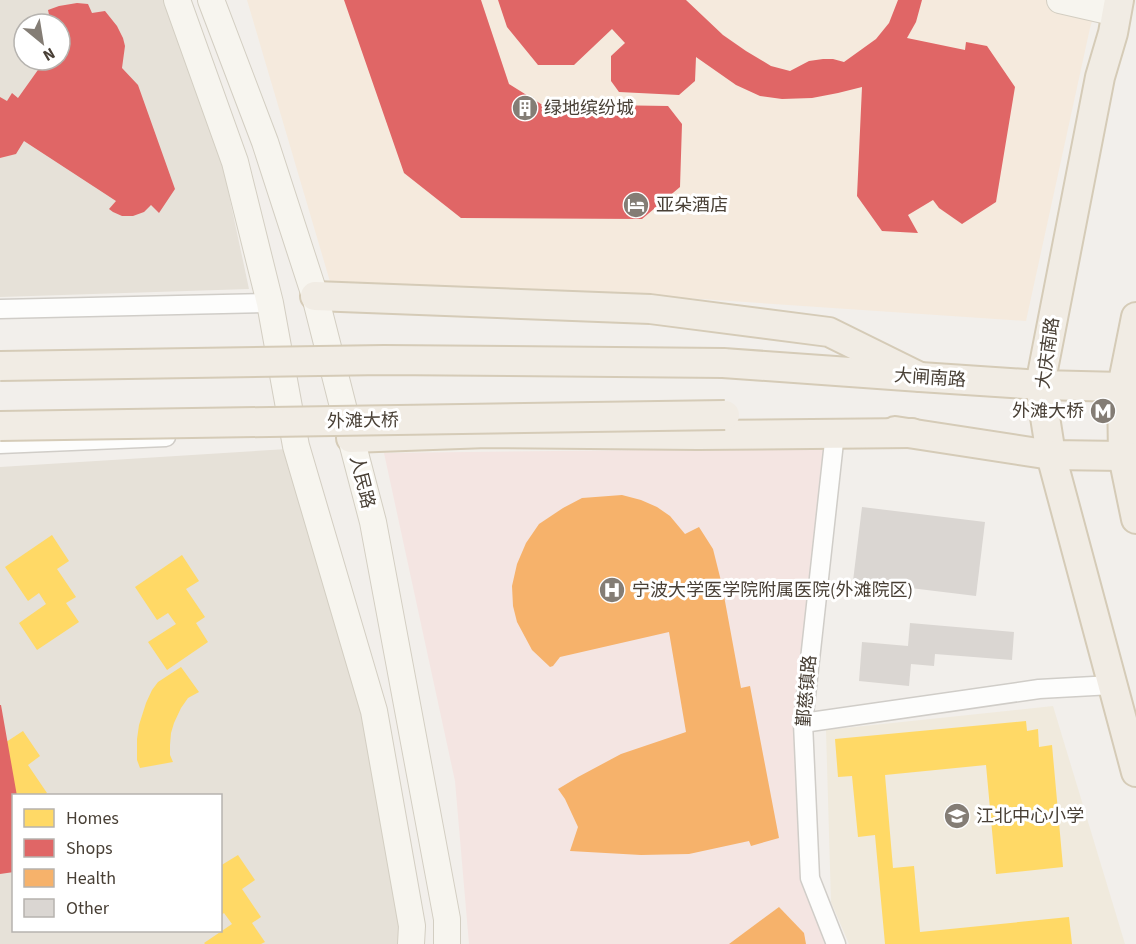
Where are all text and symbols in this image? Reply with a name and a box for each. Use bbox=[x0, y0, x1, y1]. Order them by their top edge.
north arrow bbox=[12, 12, 72, 72]
text: N bbox=[39, 42, 59, 66]
building icon: 绿地缤纷城 bbox=[510, 93, 540, 123]
place label: 绿地缤纷城 bbox=[544, 96, 634, 121]
hotel icon: 亚朵酒店 bbox=[621, 190, 651, 220]
place label: 亚朵酒店 bbox=[656, 193, 728, 218]
street label: 大庆南路 bbox=[1031, 316, 1065, 390]
street label: 大闸南路 bbox=[893, 363, 967, 393]
metro station icon: 外滩大桥 bbox=[1088, 396, 1118, 426]
place label: 外滩大桥 bbox=[1012, 399, 1084, 424]
street label: 外滩大桥 bbox=[327, 408, 399, 434]
street label: 人民路 bbox=[343, 453, 381, 511]
hospital icon: 宁波大学医学院附属医院(外滩院区) bbox=[597, 575, 627, 605]
place label: 宁波大学医学院附属医院(外滩院区) bbox=[632, 578, 913, 603]
street label: 鄞慈镇路 bbox=[791, 654, 823, 728]
legend bbox=[12, 794, 222, 932]
school or university icon: 江北中心小学 bbox=[942, 801, 972, 831]
place label: 江北中心小学 bbox=[976, 804, 1084, 829]
text: Homes bbox=[66, 806, 119, 831]
text: Shops bbox=[66, 836, 113, 861]
text: Health bbox=[66, 866, 116, 891]
text: Other bbox=[66, 896, 110, 921]

